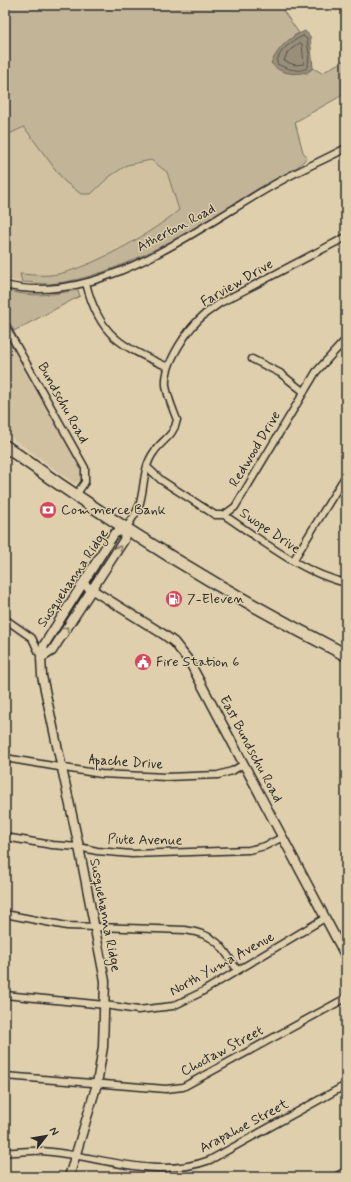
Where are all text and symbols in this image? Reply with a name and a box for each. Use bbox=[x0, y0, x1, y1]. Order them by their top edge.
street label: Atherton Road bbox=[134, 200, 218, 256]
street label: Farview Drive bbox=[198, 255, 276, 311]
street label: Bundschu Road bbox=[33, 359, 93, 447]
street label: Redwood Drive bbox=[225, 408, 285, 490]
bank icon: Commerce Bank bbox=[38, 500, 58, 520]
place label: Commerce Bank bbox=[61, 501, 166, 519]
street label: Swope Drive bbox=[236, 504, 304, 558]
street label: Susquehanna Ridge bbox=[33, 525, 114, 631]
one-way arrow bbox=[114, 545, 122, 552]
fuel station icon: 7-Eleven bbox=[164, 589, 184, 609]
place label: 7-Eleven bbox=[187, 590, 245, 608]
one-way arrow bbox=[61, 626, 68, 633]
public building icon: Fire Station 6 bbox=[133, 652, 153, 672]
place label: Fire Station 6 bbox=[156, 653, 239, 671]
street label: East Bundschu Road bbox=[215, 693, 287, 805]
street label: Apache Drive bbox=[88, 750, 164, 775]
street label: Piute Avenue bbox=[107, 830, 183, 850]
street label: Susquehanna Ridge bbox=[84, 857, 125, 974]
street label: North Yuma Avenue bbox=[166, 928, 278, 1000]
street label: Choctaw Street bbox=[178, 1022, 266, 1080]
street label: Arapahoe Street bbox=[196, 1095, 292, 1157]
north arrow bbox=[26, 1116, 66, 1156]
text: N bbox=[46, 1125, 62, 1138]

